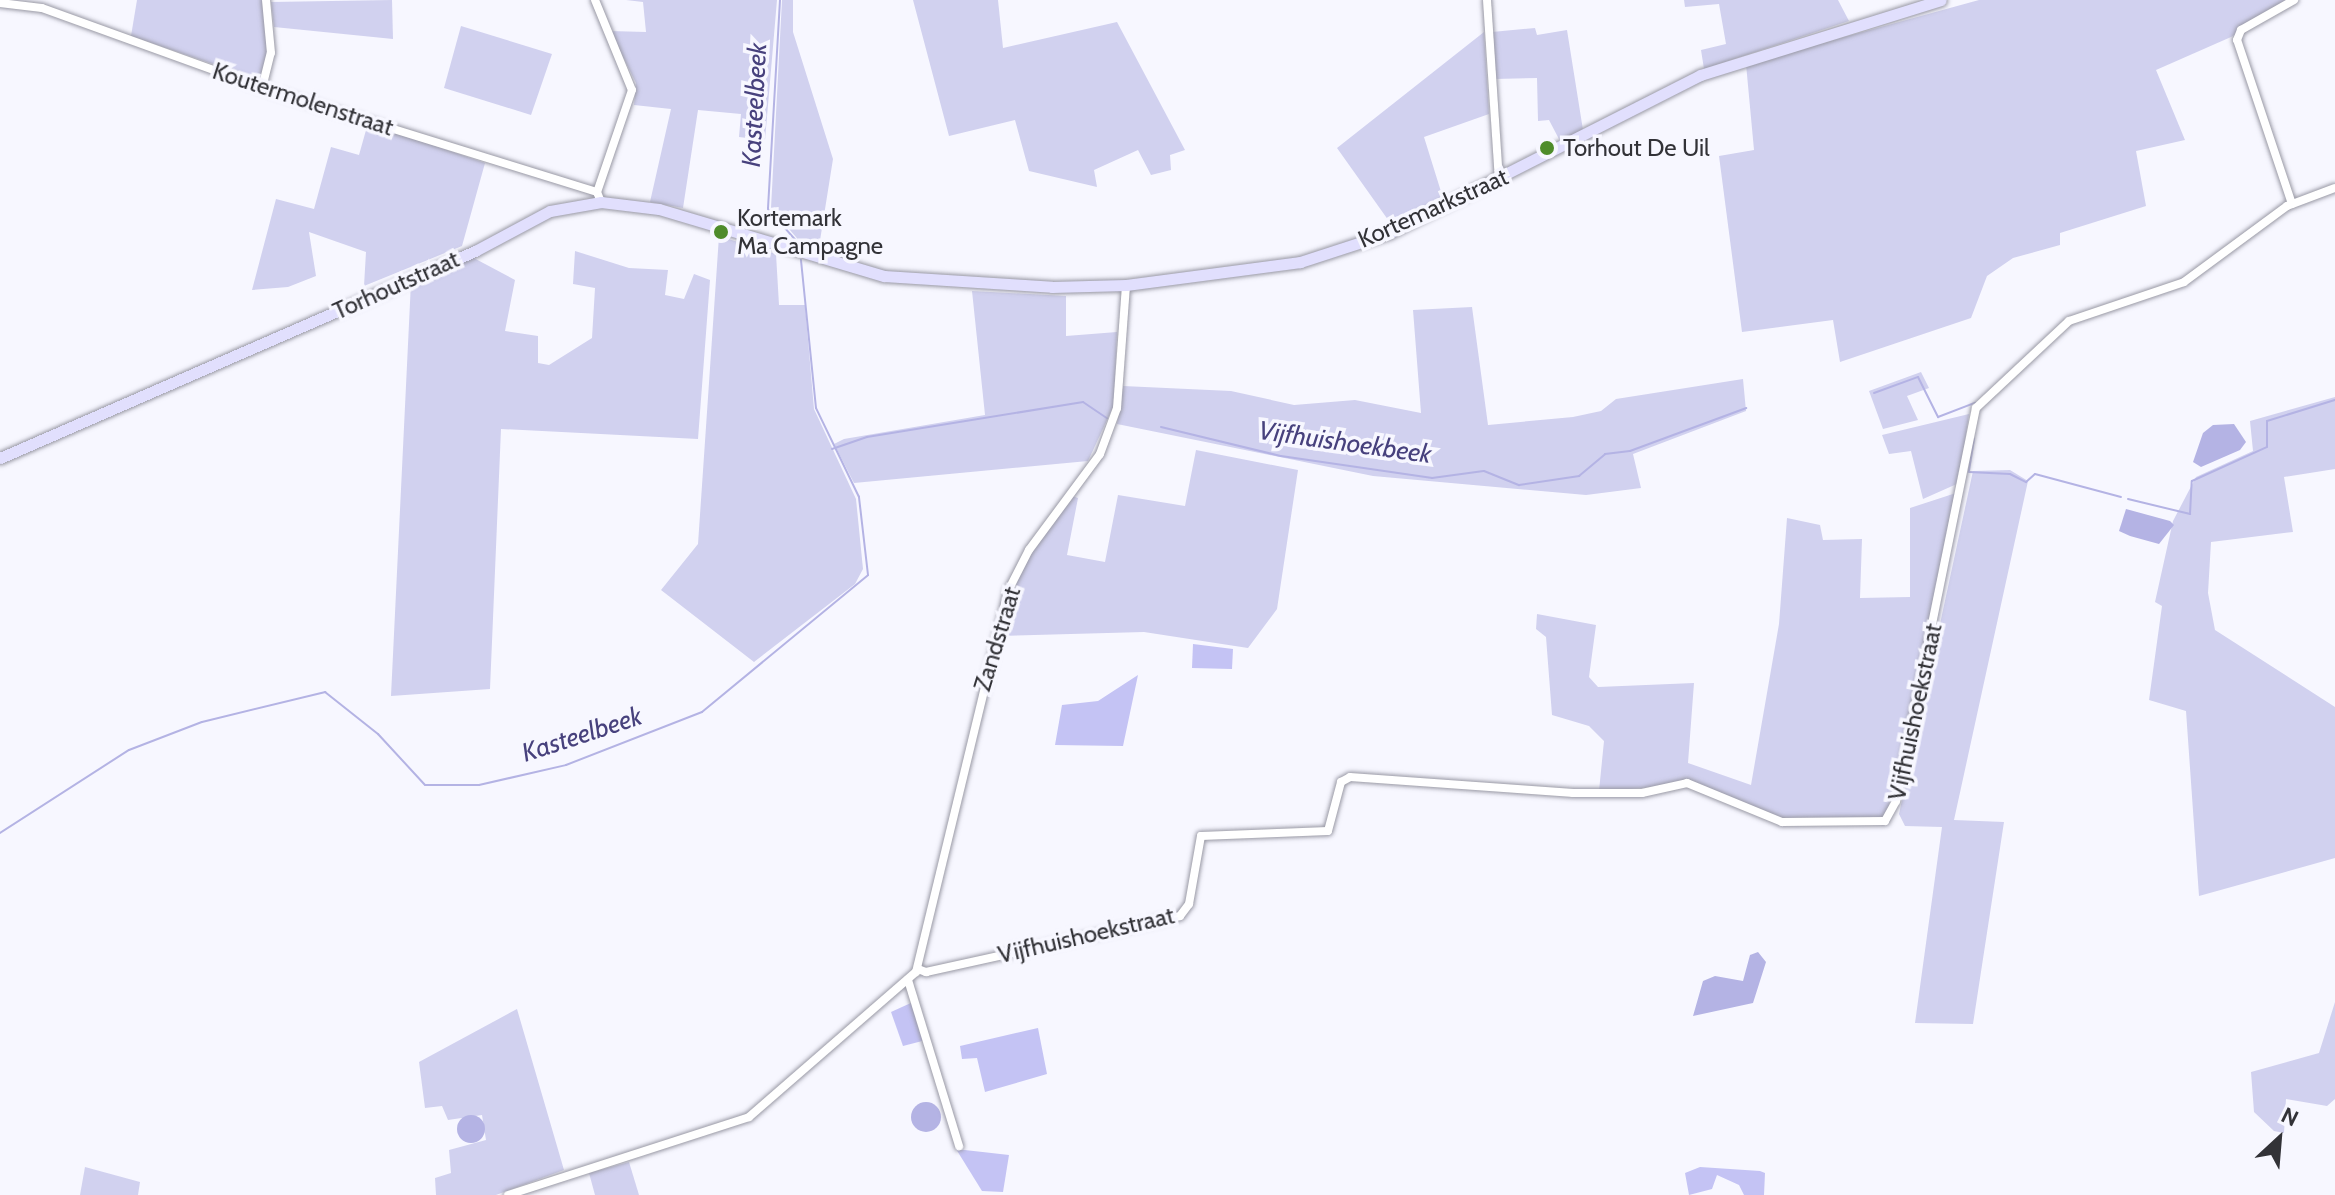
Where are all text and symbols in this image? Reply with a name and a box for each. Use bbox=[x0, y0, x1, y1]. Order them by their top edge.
water label: Kasteelbeek bbox=[736, 42, 774, 168]
street label: Koutermolenstraat bbox=[209, 56, 397, 142]
place label: Torhout De Uil bbox=[1563, 134, 1710, 162]
marker: Torhout De Uil bbox=[1538, 139, 1556, 157]
street label: Kortemarkstraat bbox=[1354, 162, 1512, 254]
place label: Kortemark Ma Campagne bbox=[737, 204, 883, 260]
marker: Kortemark Ma Campagne bbox=[712, 223, 730, 241]
street label: Torhoutstraat bbox=[329, 244, 463, 326]
water label: Vijfhuishoekbeek bbox=[1257, 415, 1433, 471]
street label: Zandstraat bbox=[968, 583, 1026, 695]
street label: Vijfhuishoekstraat bbox=[1882, 621, 1948, 803]
water label: Kasteelbeek bbox=[518, 701, 646, 769]
street label: Vijfhuishoekstraat bbox=[995, 901, 1177, 969]
north arrow bbox=[2239, 1099, 2319, 1179]
text: N bbox=[2277, 1101, 2303, 1133]

